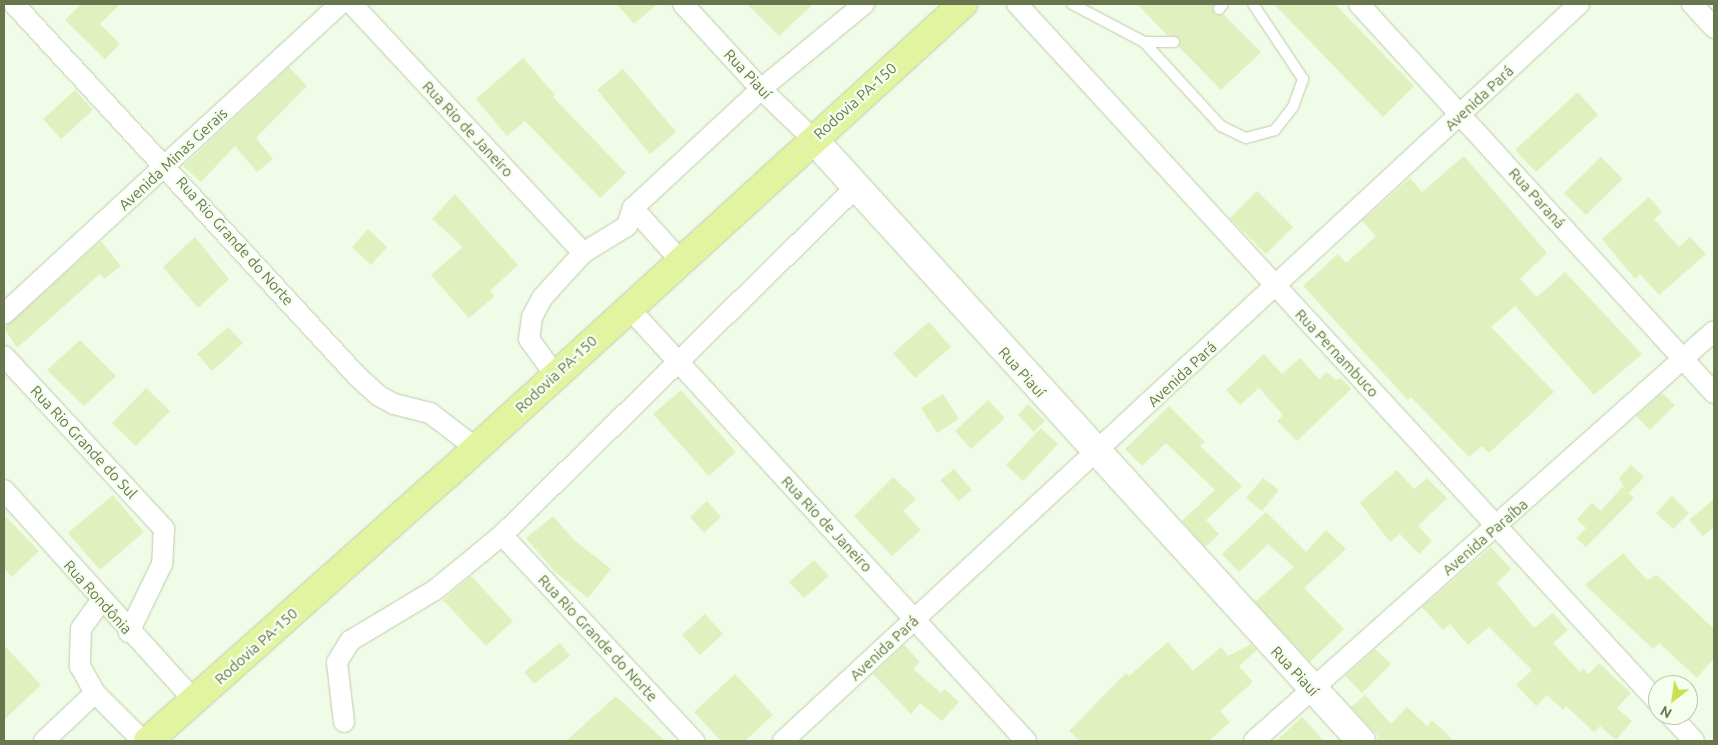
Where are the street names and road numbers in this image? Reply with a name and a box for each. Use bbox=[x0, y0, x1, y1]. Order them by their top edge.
street label: Rua Piauí bbox=[720, 45, 776, 103]
street label: Rodovia PA-150 bbox=[810, 59, 900, 143]
street label: Avenida Pará bbox=[1441, 62, 1517, 134]
street label: Rua Rio de Janeiro bbox=[419, 77, 517, 181]
street label: Avenida Minas Gerais bbox=[115, 104, 231, 214]
street label: Rua Paraná bbox=[1505, 164, 1569, 232]
street label: Rua Rio Grande do Norte bbox=[172, 173, 298, 309]
street label: Rua Pernambuco bbox=[1292, 305, 1382, 401]
street label: Rodovia PA-150 bbox=[511, 331, 601, 417]
street label: Avenida Pará bbox=[1144, 338, 1220, 410]
street label: Rua Piauí bbox=[995, 343, 1049, 401]
street label: Rua Rio Grande do Sul bbox=[27, 382, 141, 502]
street label: Rua Rio de Janeiro bbox=[778, 472, 876, 576]
street label: Avenida Paraíba bbox=[1439, 495, 1531, 579]
street label: Rua Rondônia bbox=[60, 556, 136, 638]
street label: Rua Rio Grande do Norte bbox=[534, 571, 662, 705]
street label: Rodovia PA-150 bbox=[211, 604, 301, 688]
street label: Avenida Pará bbox=[846, 612, 922, 684]
street label: Rua Piauí bbox=[1267, 642, 1323, 700]

